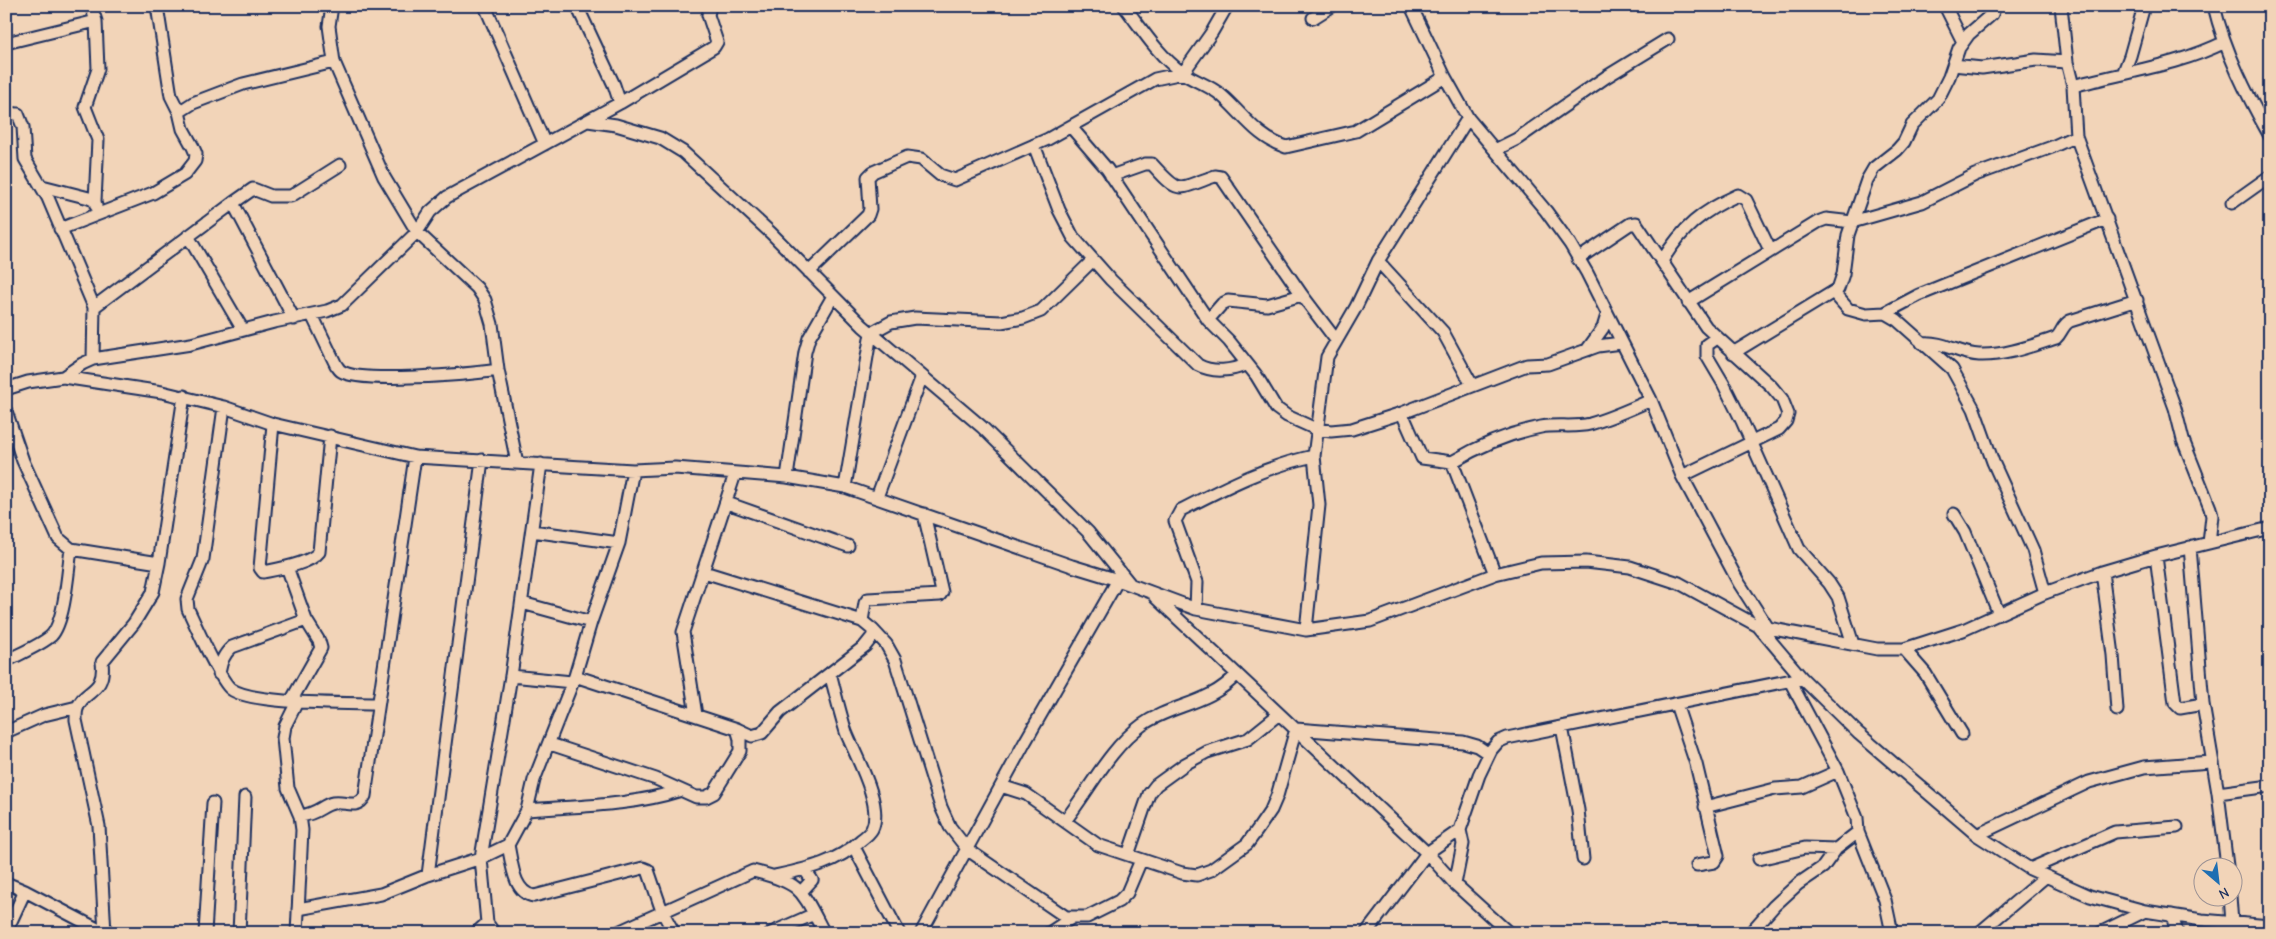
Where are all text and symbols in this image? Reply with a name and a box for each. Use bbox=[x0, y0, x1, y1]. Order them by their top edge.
north arrow bbox=[2194, 856, 2244, 906]
text: N bbox=[2216, 883, 2232, 903]

